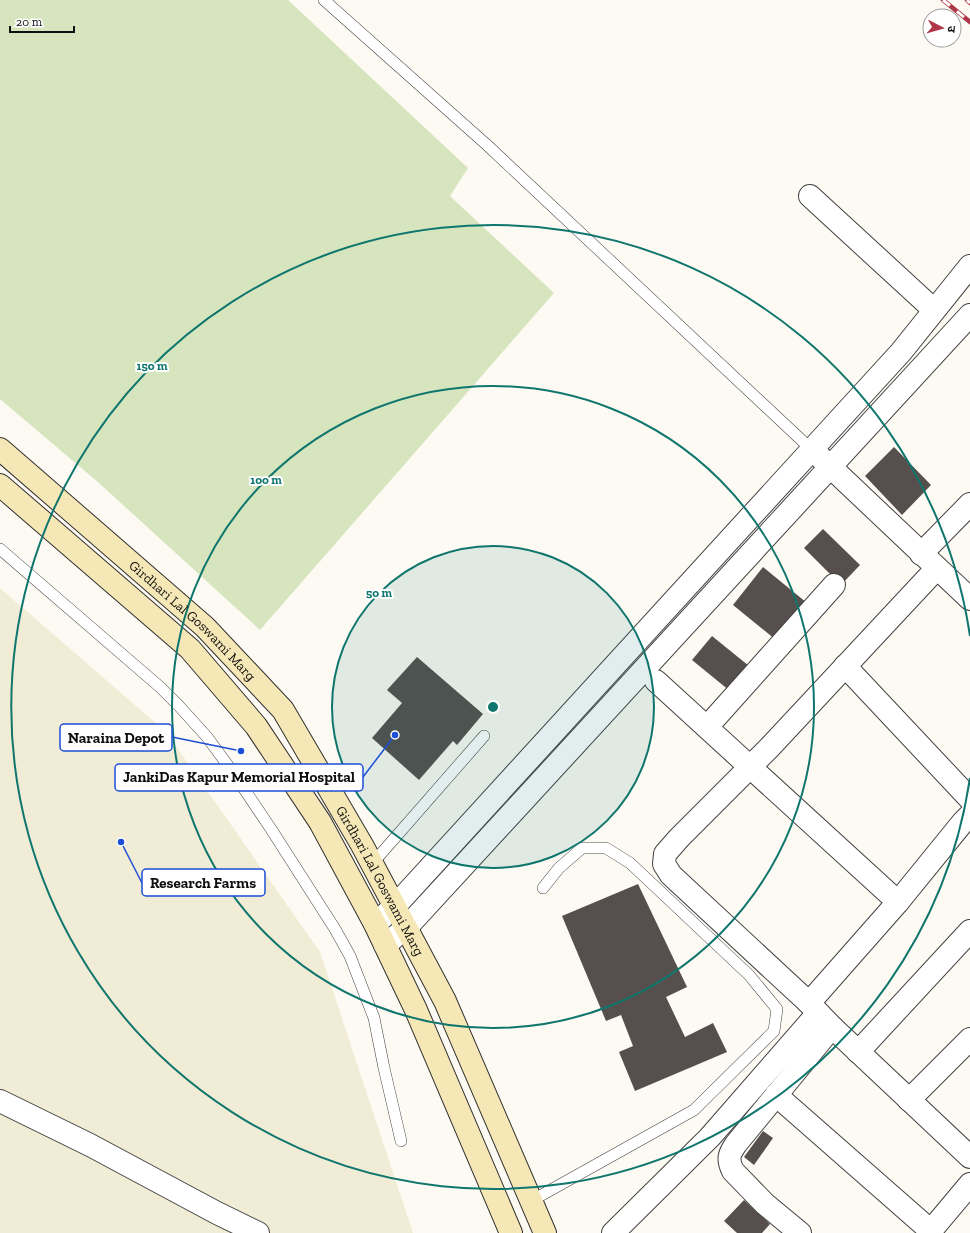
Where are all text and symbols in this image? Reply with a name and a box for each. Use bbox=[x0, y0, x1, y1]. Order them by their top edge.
scale bar bbox=[10, 8, 74, 34]
north arrow bbox=[922, 8, 962, 48]
text: 20 m bbox=[16, 15, 43, 29]
text: उ bbox=[945, 25, 958, 33]
text: 150 m bbox=[137, 359, 168, 373]
text: 100 m bbox=[250, 473, 282, 487]
street label: Girdhari Lal Goswami Marg bbox=[126, 557, 260, 685]
text: 50 m bbox=[366, 586, 392, 600]
centre of rings bbox=[486, 700, 500, 714]
callout: Naraina Depot bbox=[60, 724, 172, 751]
text: Naraina Depot bbox=[68, 729, 165, 747]
callout: JankiDas Kapur Memorial Hospital bbox=[115, 764, 363, 791]
text: JankiDas Kapur Memorial Hospital bbox=[123, 768, 355, 786]
street label: Girdhari Lal Goswami Marg bbox=[332, 803, 428, 959]
callout: Research Farms bbox=[142, 869, 265, 896]
text: Research Farms bbox=[150, 874, 256, 892]

